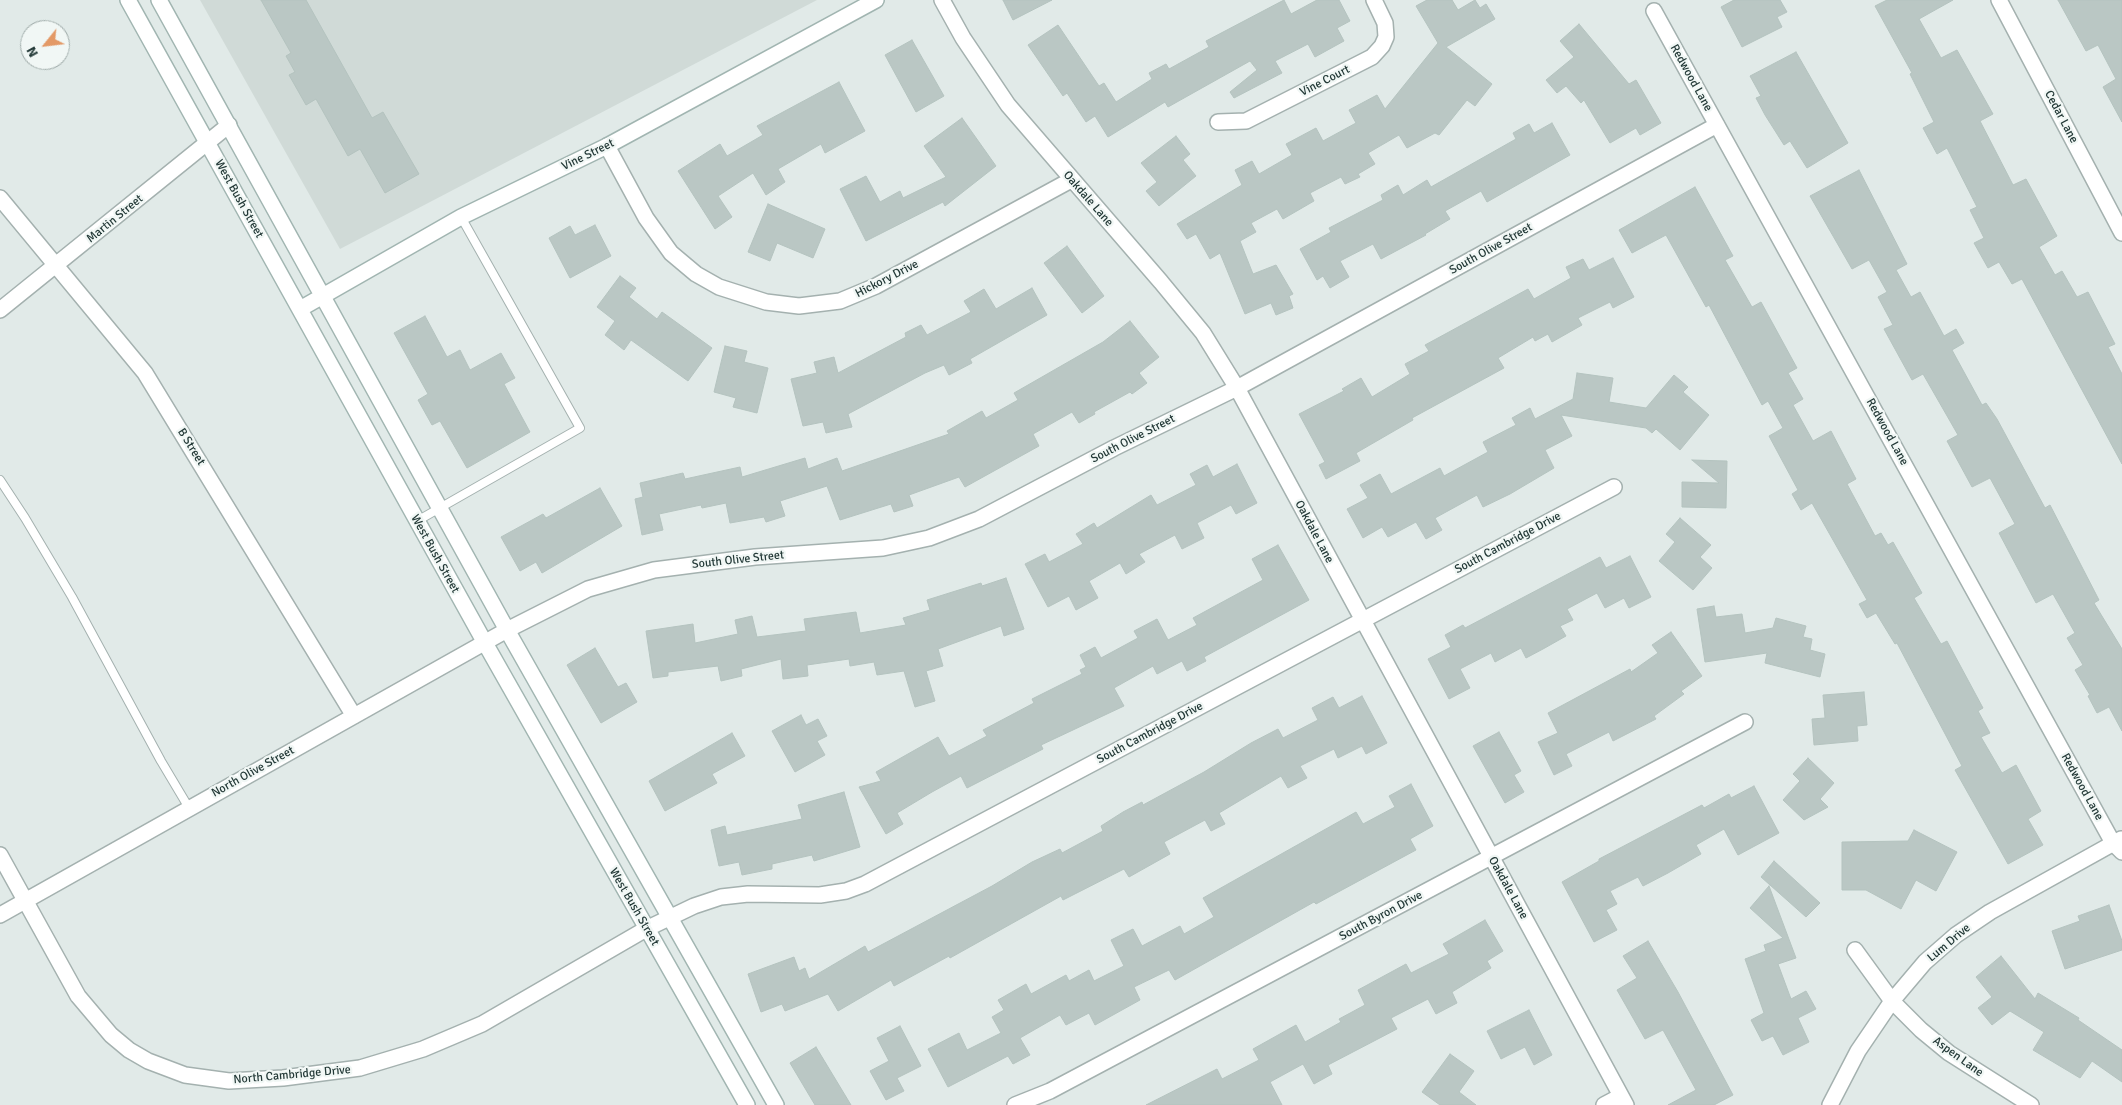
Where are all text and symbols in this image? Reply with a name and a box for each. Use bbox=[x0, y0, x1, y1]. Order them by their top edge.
north arrow bbox=[20, 20, 70, 70]
street label: Redwood Lane bbox=[1667, 42, 1715, 114]
text: N bbox=[23, 44, 42, 60]
street label: Vine Court bbox=[1298, 62, 1352, 100]
street label: Cedar Lane bbox=[2041, 88, 2081, 146]
street label: Vine Street bbox=[559, 136, 617, 174]
street label: West Bush Street bbox=[212, 157, 266, 241]
street label: Oakdale Lane bbox=[1060, 168, 1116, 230]
street label: Martin Street bbox=[84, 192, 146, 246]
street label: South Olive Street bbox=[1447, 220, 1535, 278]
street label: Hickory Drive bbox=[853, 257, 921, 301]
street label: Redwood Lane bbox=[1863, 396, 1911, 468]
street label: South Olive Street bbox=[1088, 412, 1178, 466]
street label: B Street bbox=[174, 426, 208, 468]
street label: Oakdale Lane bbox=[1291, 498, 1337, 566]
street label: South Cambridge Drive bbox=[1453, 509, 1563, 577]
street label: West Bush Street bbox=[408, 512, 462, 596]
street label: South Olive Street bbox=[691, 548, 785, 572]
street label: South Cambridge Drive bbox=[1095, 699, 1205, 767]
street label: North Olive Street bbox=[209, 743, 297, 801]
street label: Redwood Lane bbox=[2058, 751, 2106, 823]
street label: Oakdale Lane bbox=[1485, 854, 1531, 922]
street label: West Bush Street bbox=[606, 866, 662, 948]
street label: South Byron Drive bbox=[1337, 888, 1425, 944]
street label: Lum Drive bbox=[1925, 921, 1973, 965]
street label: Aspen Lane bbox=[1930, 1034, 1986, 1080]
street label: North Cambridge Drive bbox=[233, 1063, 351, 1087]

